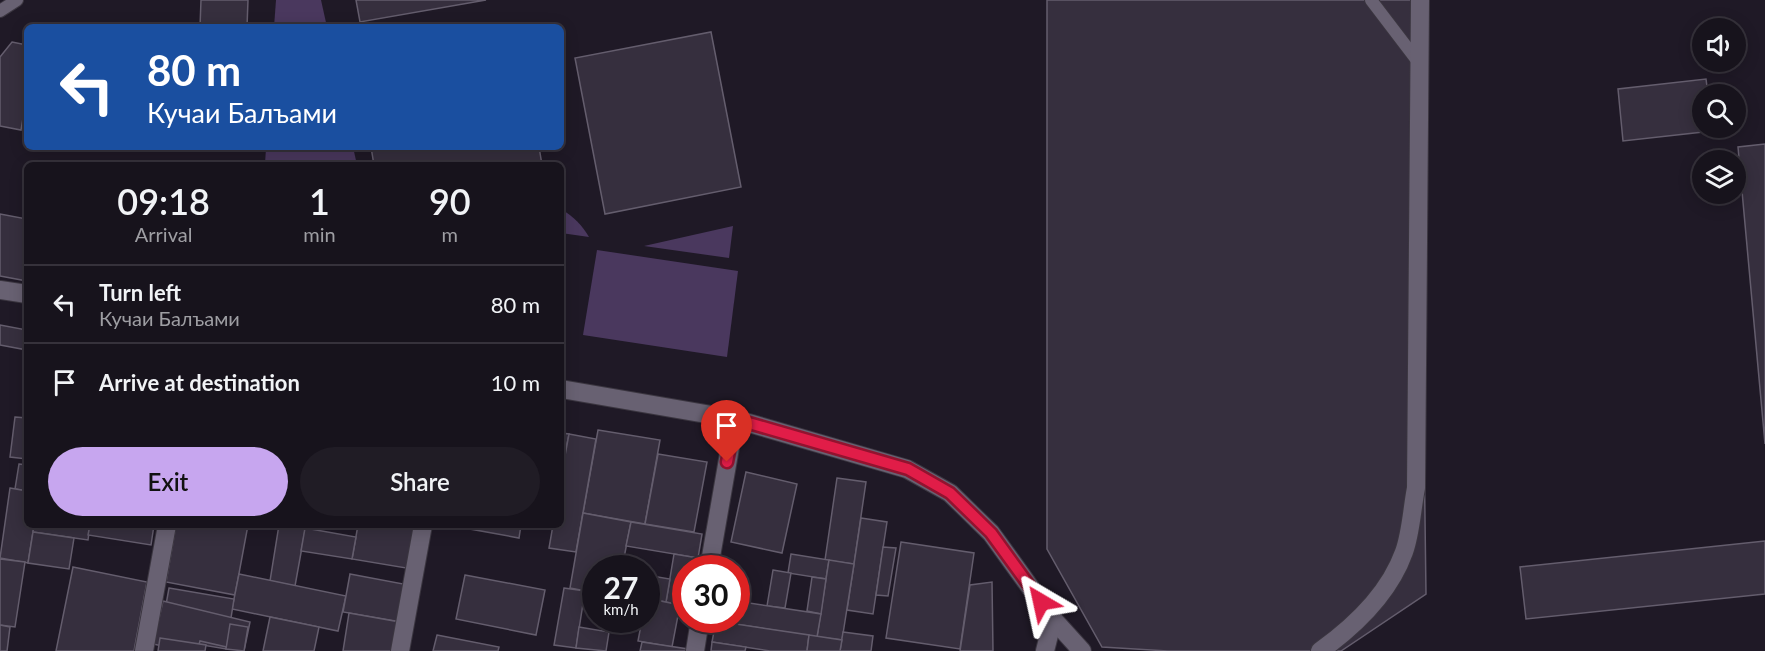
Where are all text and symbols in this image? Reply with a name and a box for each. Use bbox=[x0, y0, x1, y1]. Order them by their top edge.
map controls bbox=[1692, 18, 1746, 204]
button: sound bbox=[1692, 18, 1746, 72]
text: 80 m bbox=[147, 45, 241, 95]
icon: left bbox=[48, 48, 126, 126]
button: search bbox=[1692, 84, 1746, 138]
text: Кучаи Балъами bbox=[147, 96, 337, 129]
button: layers bbox=[1692, 150, 1746, 204]
text: 09:18 bbox=[117, 179, 210, 223]
text: 1 bbox=[309, 179, 330, 223]
text: 90 bbox=[429, 179, 471, 223]
text: Arrival bbox=[135, 222, 192, 246]
text: min bbox=[303, 222, 336, 246]
text: m bbox=[442, 222, 458, 246]
text: Turn left bbox=[99, 279, 181, 306]
icon: left bbox=[48, 288, 81, 321]
text: 80 m bbox=[491, 291, 540, 318]
text: Кучаи Балъами bbox=[99, 306, 240, 330]
icon: arrive bbox=[48, 366, 81, 399]
text: Arrive at destination bbox=[99, 369, 300, 396]
text: 10 m bbox=[491, 369, 540, 396]
pin bbox=[701, 400, 752, 462]
icon: arrive bbox=[710, 409, 743, 442]
button: Exit bbox=[48, 447, 288, 516]
button: Share bbox=[300, 447, 540, 516]
speed limit sign: 30 bbox=[672, 555, 750, 633]
text: 27 bbox=[604, 569, 638, 605]
position arrow bbox=[1009, 570, 1073, 634]
text: km/h bbox=[603, 600, 639, 618]

